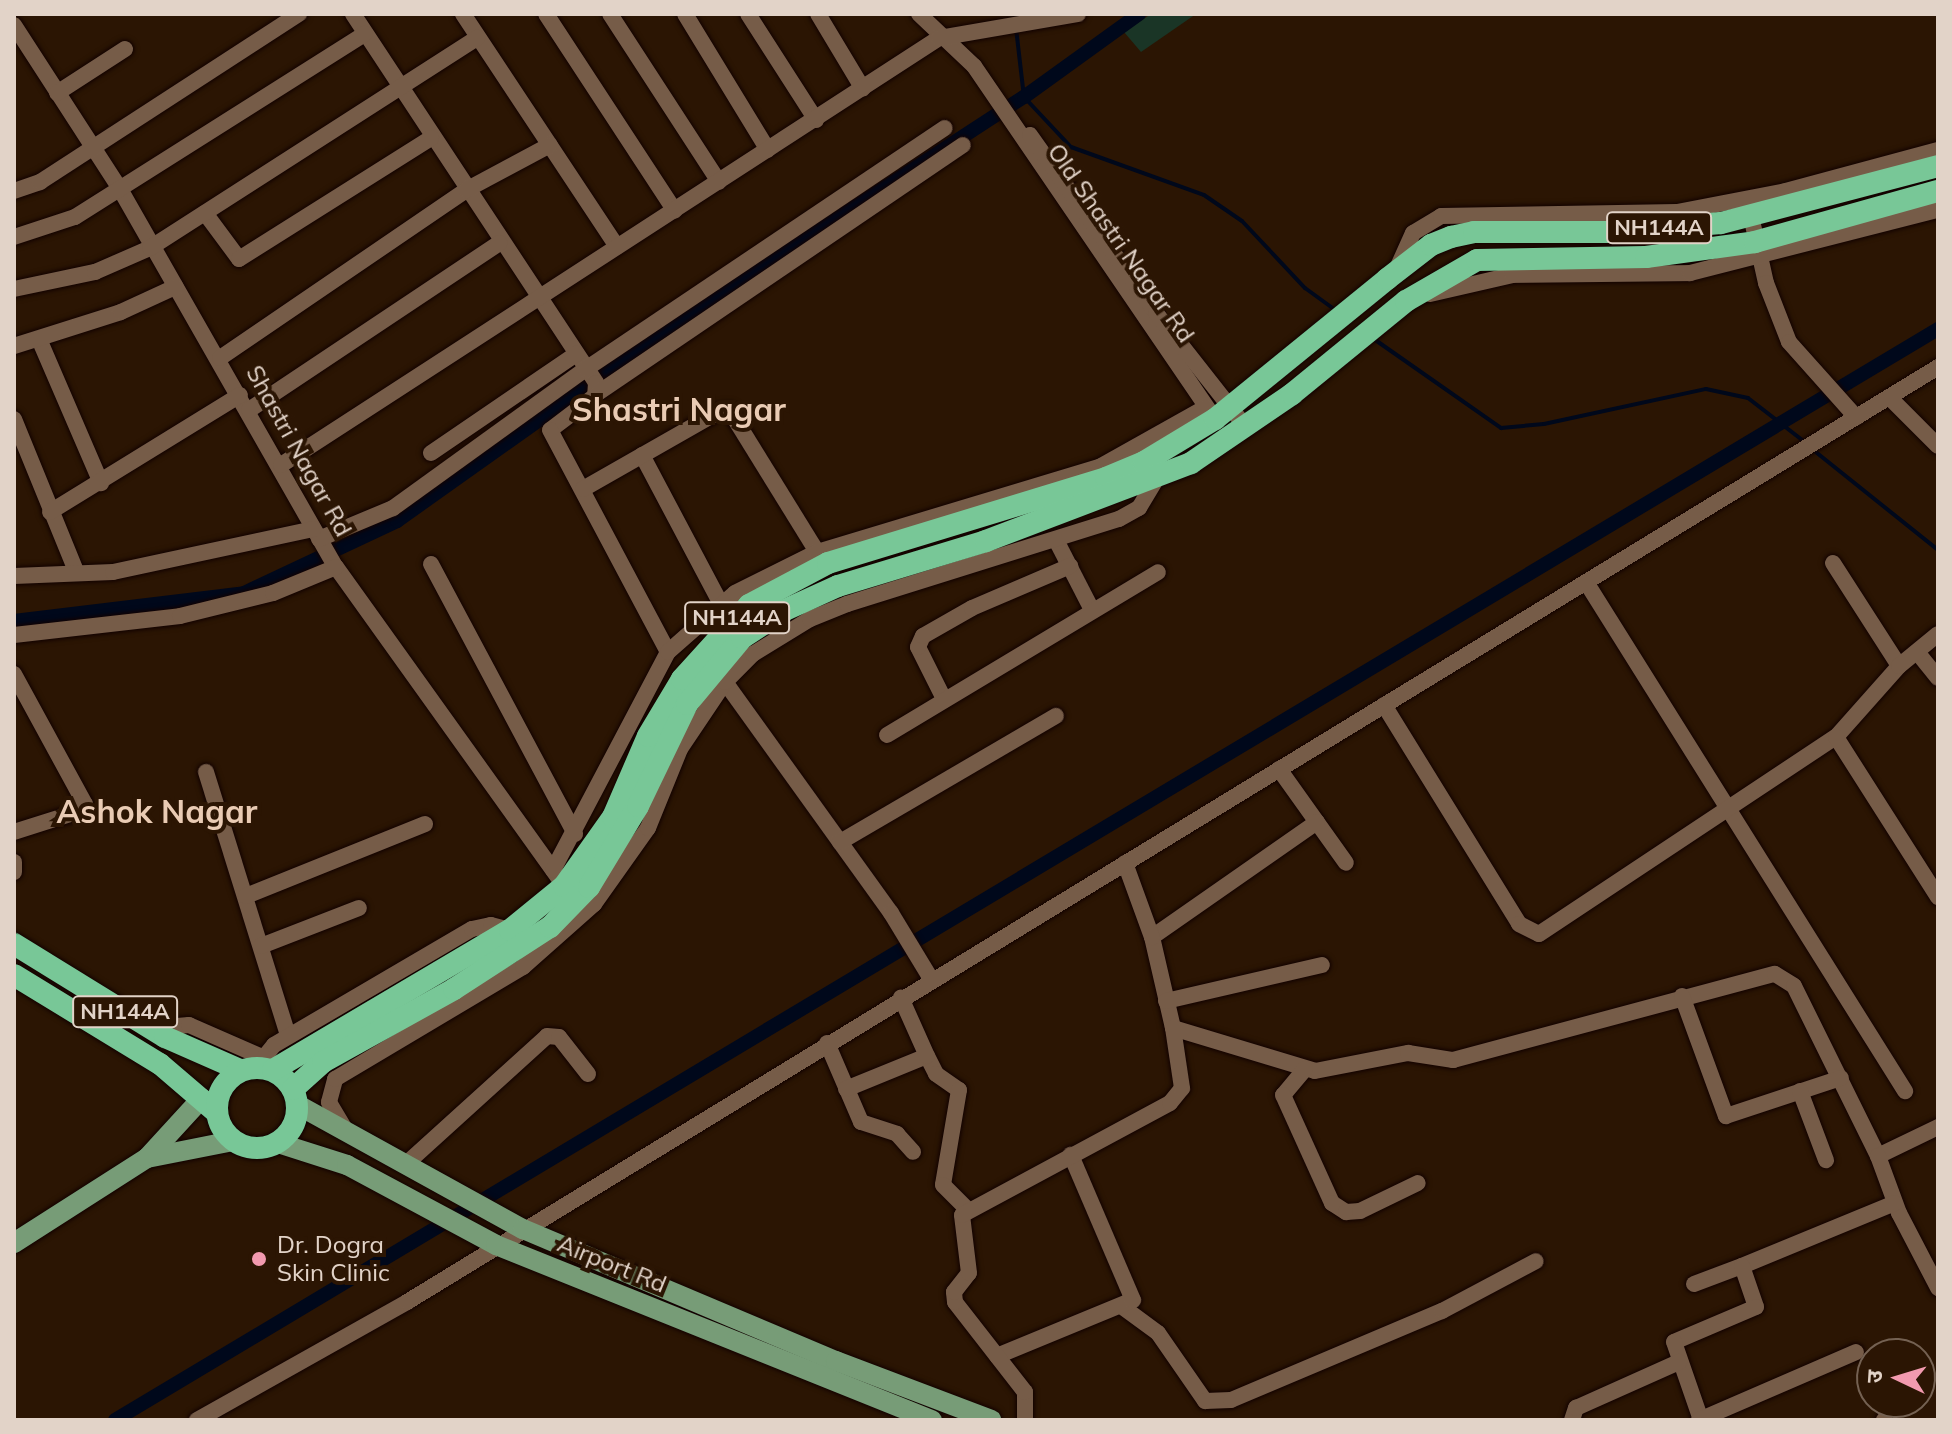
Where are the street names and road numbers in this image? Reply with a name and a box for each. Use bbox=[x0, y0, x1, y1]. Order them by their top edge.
street label: Old Shastri Nagar Rd bbox=[1041, 138, 1201, 348]
road number: NH144A bbox=[1605, 210, 1713, 246]
street label: Shastri Nagar Rd bbox=[240, 360, 358, 542]
road number: NH144A bbox=[683, 600, 791, 636]
road number: NH144A bbox=[71, 994, 179, 1030]
street label: Airport Rd bbox=[553, 1229, 671, 1299]

